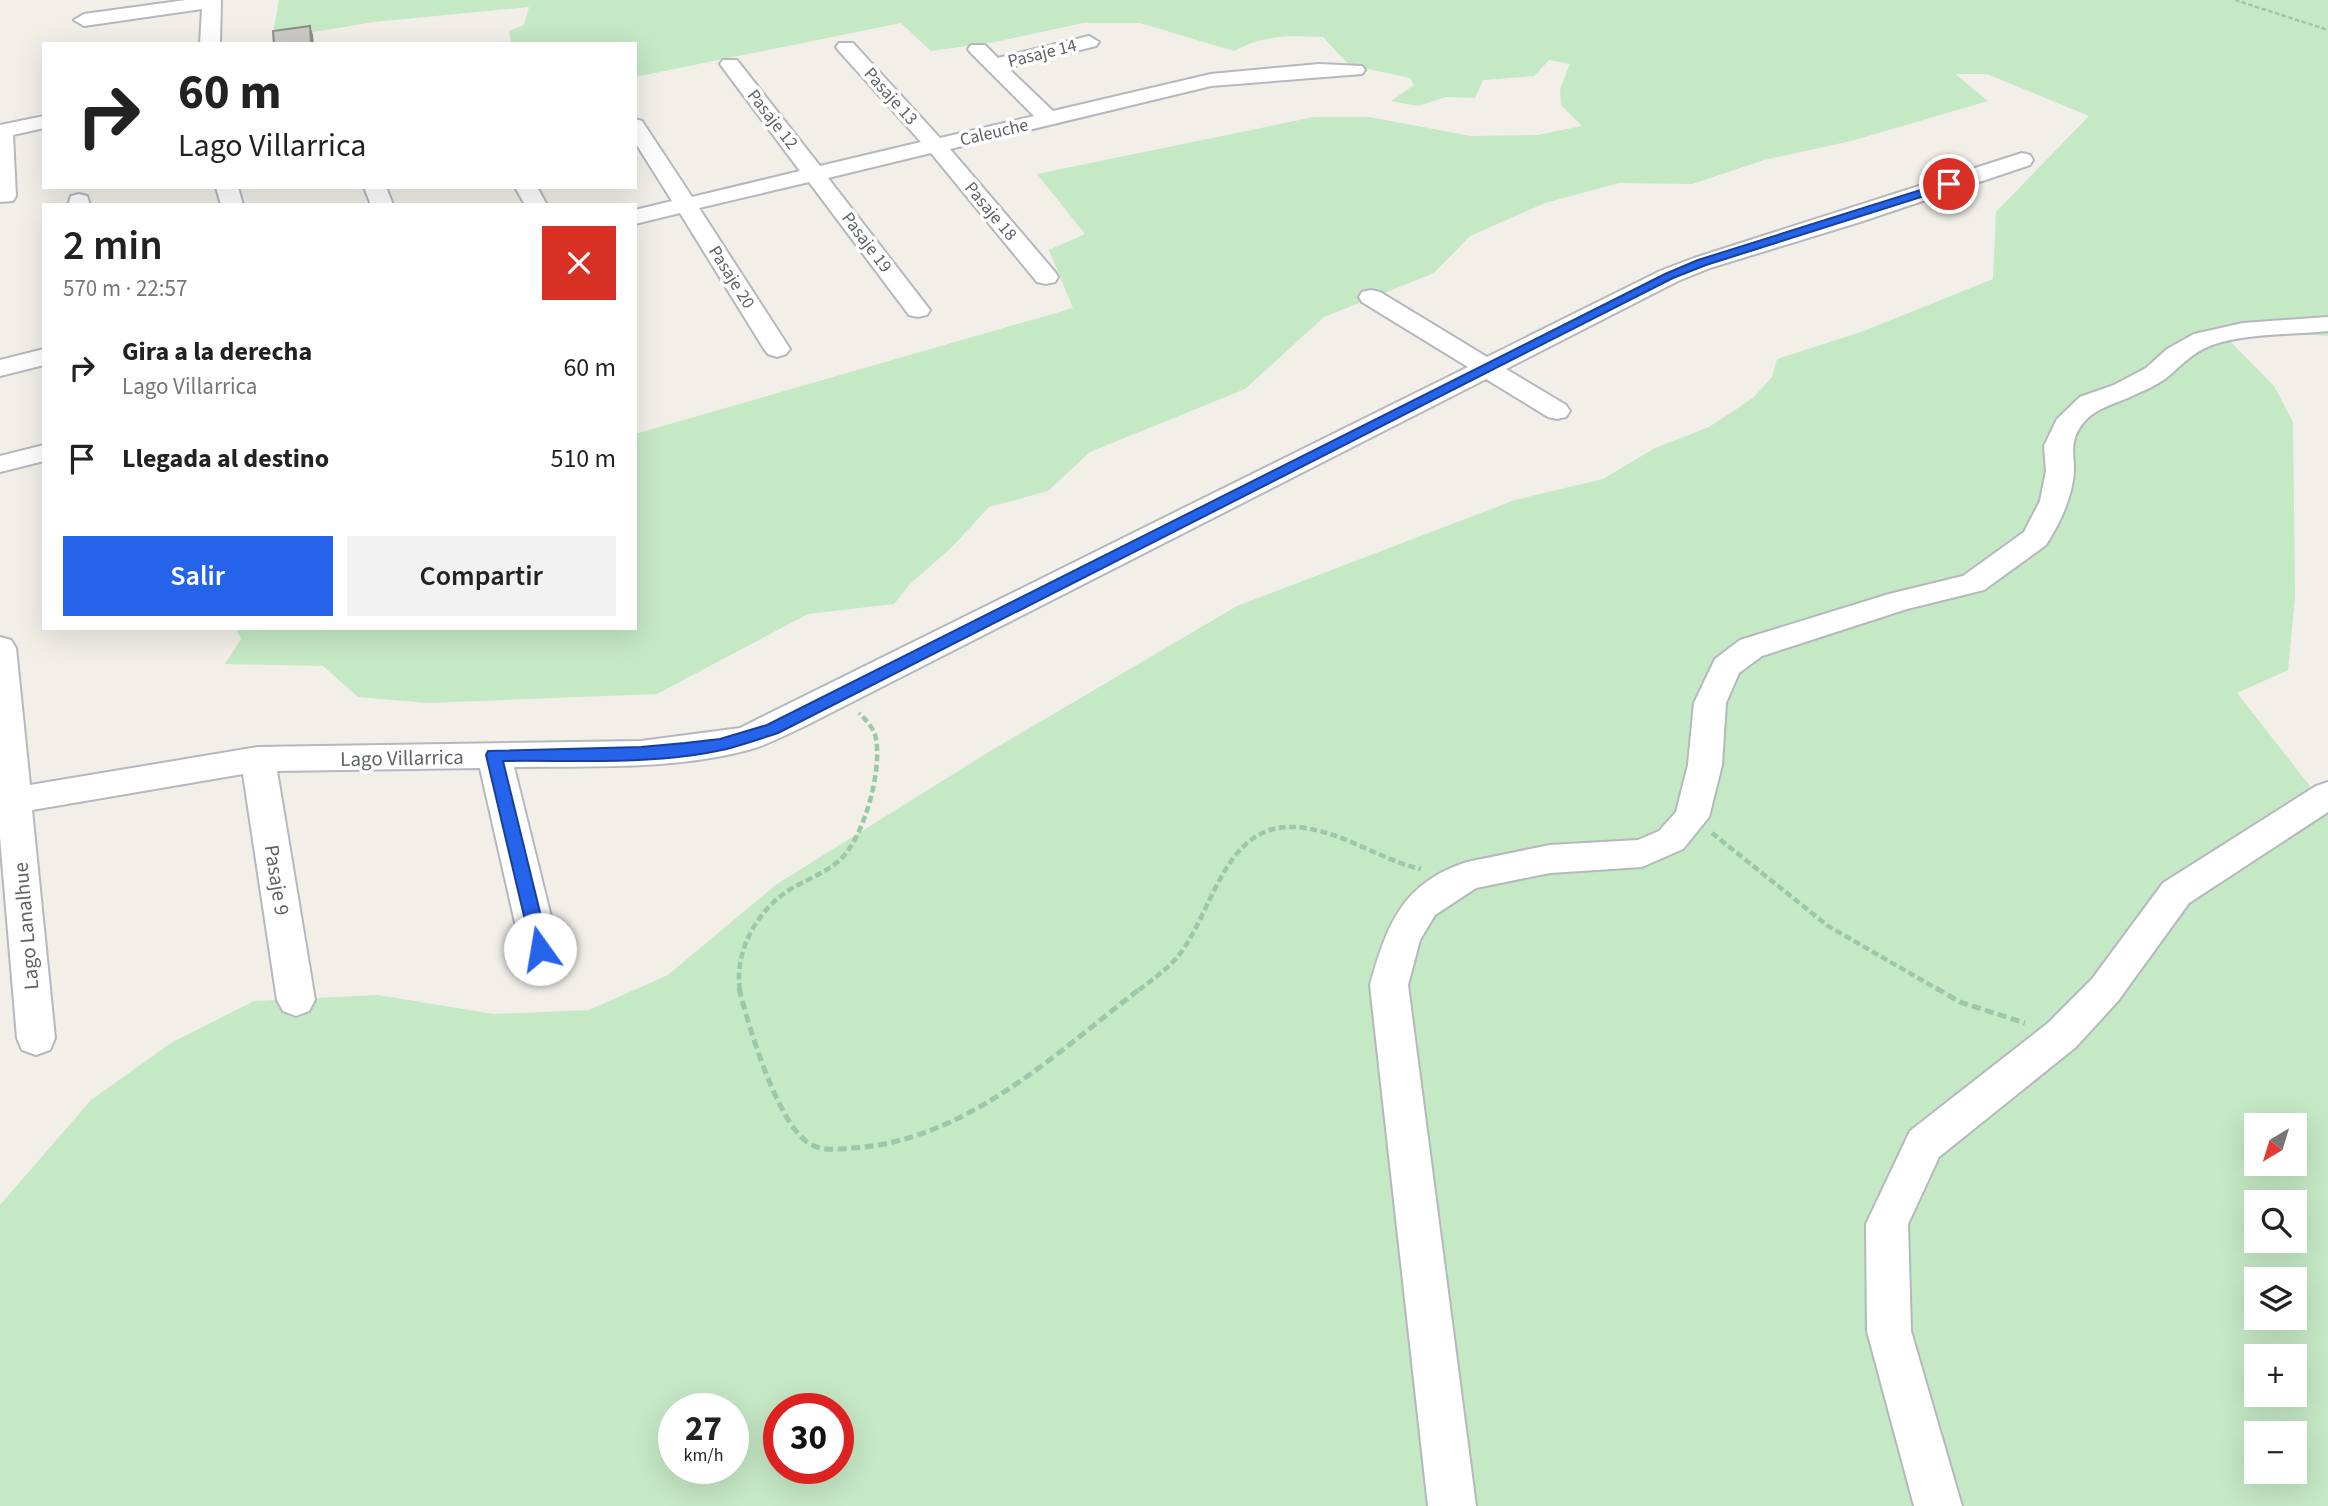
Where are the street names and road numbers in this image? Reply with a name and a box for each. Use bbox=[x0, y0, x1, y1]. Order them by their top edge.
street label: Pasaje 14 bbox=[1005, 33, 1079, 74]
street label: Pasaje 13 bbox=[858, 62, 923, 131]
street label: Pasaje 12 bbox=[741, 84, 804, 155]
street label: Caleuche bbox=[957, 112, 1031, 152]
street label: Pasaje 18 bbox=[959, 176, 1023, 246]
street label: Pasaje 19 bbox=[836, 207, 898, 278]
street label: Pasaje 20 bbox=[702, 241, 761, 314]
street label: Lago Villarrica bbox=[340, 742, 464, 774]
street label: Pasaje 9 bbox=[257, 842, 297, 918]
street label: Lago Lanalhue bbox=[5, 861, 47, 991]

